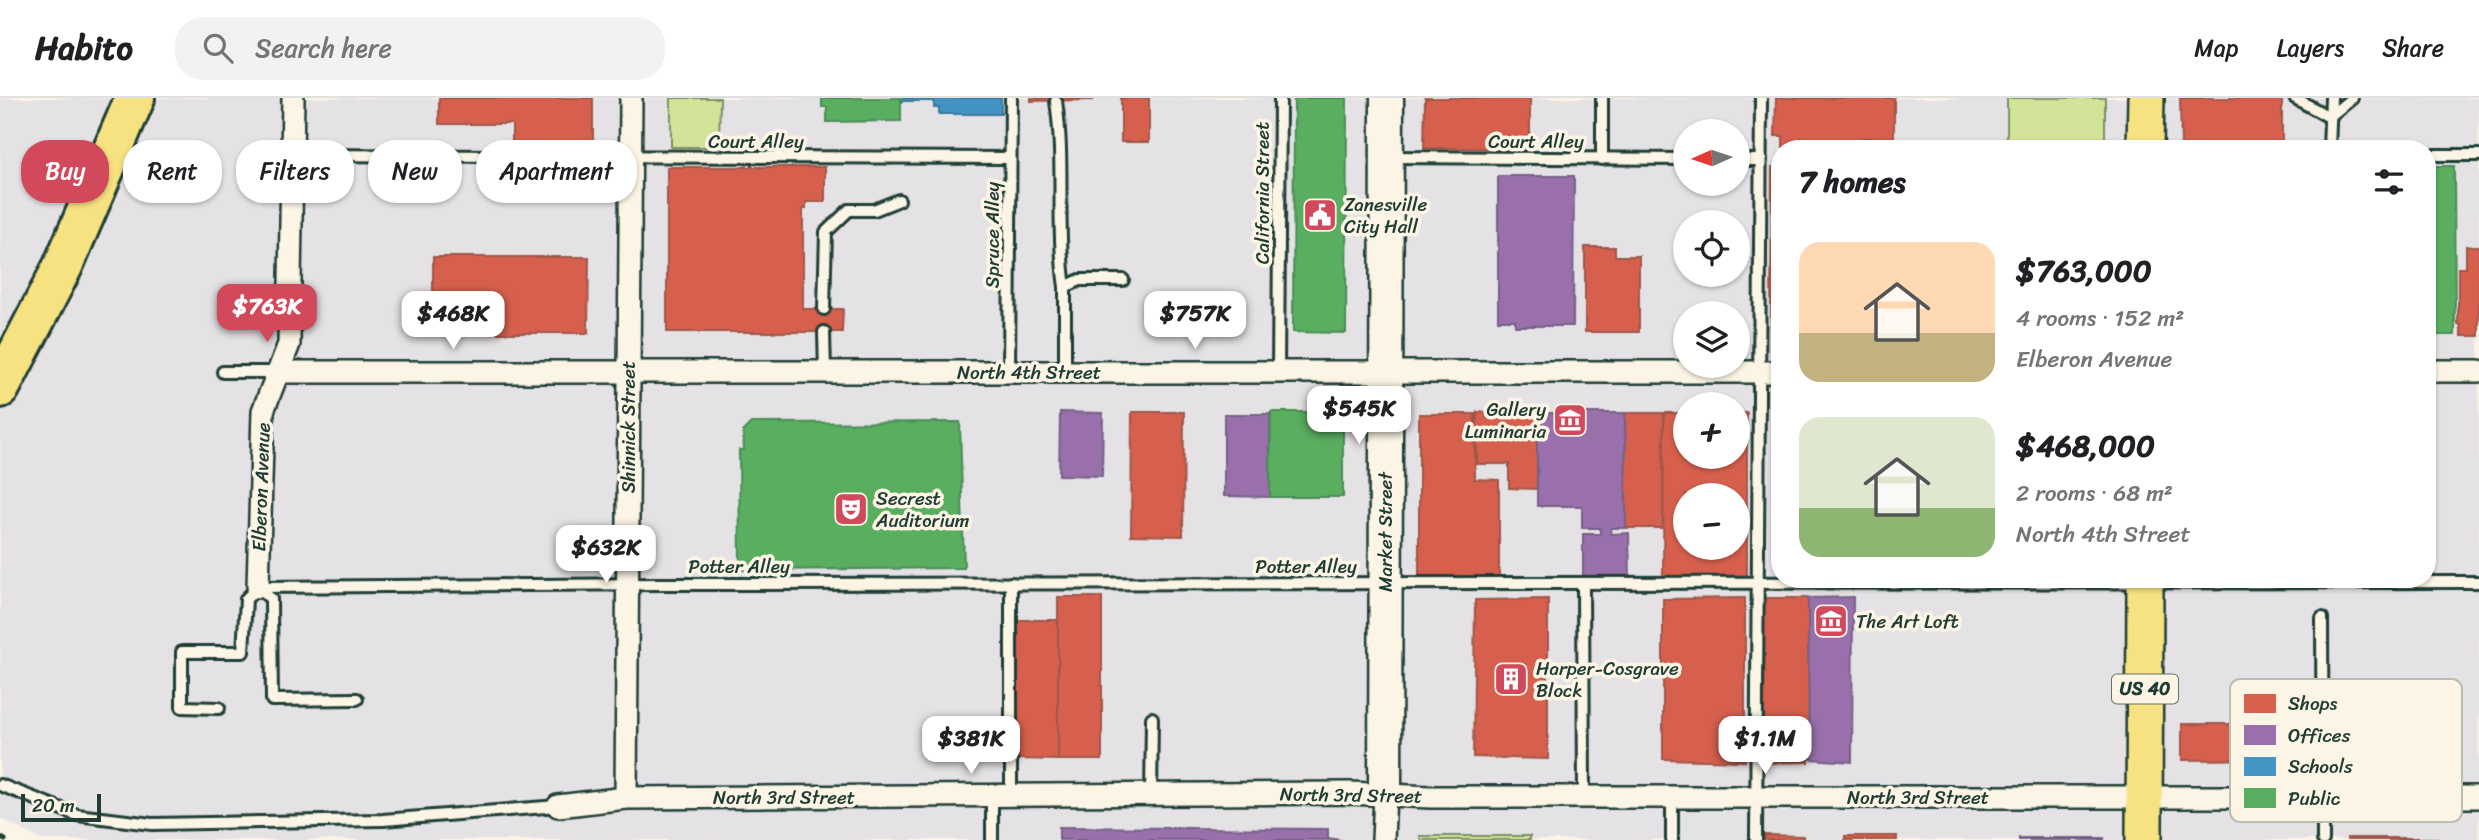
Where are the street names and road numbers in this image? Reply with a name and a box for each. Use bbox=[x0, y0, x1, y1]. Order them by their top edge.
street label: California Street bbox=[1246, 122, 1279, 264]
street label: Court Alley bbox=[708, 125, 804, 158]
street label: Court Alley bbox=[1488, 125, 1584, 158]
street label: Spruce Alley bbox=[976, 182, 1009, 288]
street label: North 4th Street bbox=[957, 356, 1101, 389]
street label: Shinnick Street bbox=[612, 361, 645, 493]
street label: Elberon Avenue bbox=[242, 422, 280, 552]
street label: Market Street bbox=[1369, 471, 1402, 592]
street label: Potter Alley bbox=[688, 550, 790, 583]
street label: Potter Alley bbox=[1255, 550, 1357, 583]
road number: US 40 bbox=[2112, 674, 2178, 704]
street label: North 3rd Street bbox=[1280, 777, 1422, 813]
street label: North 3rd Street bbox=[713, 781, 855, 814]
street label: North 3rd Street bbox=[1847, 781, 1989, 814]

